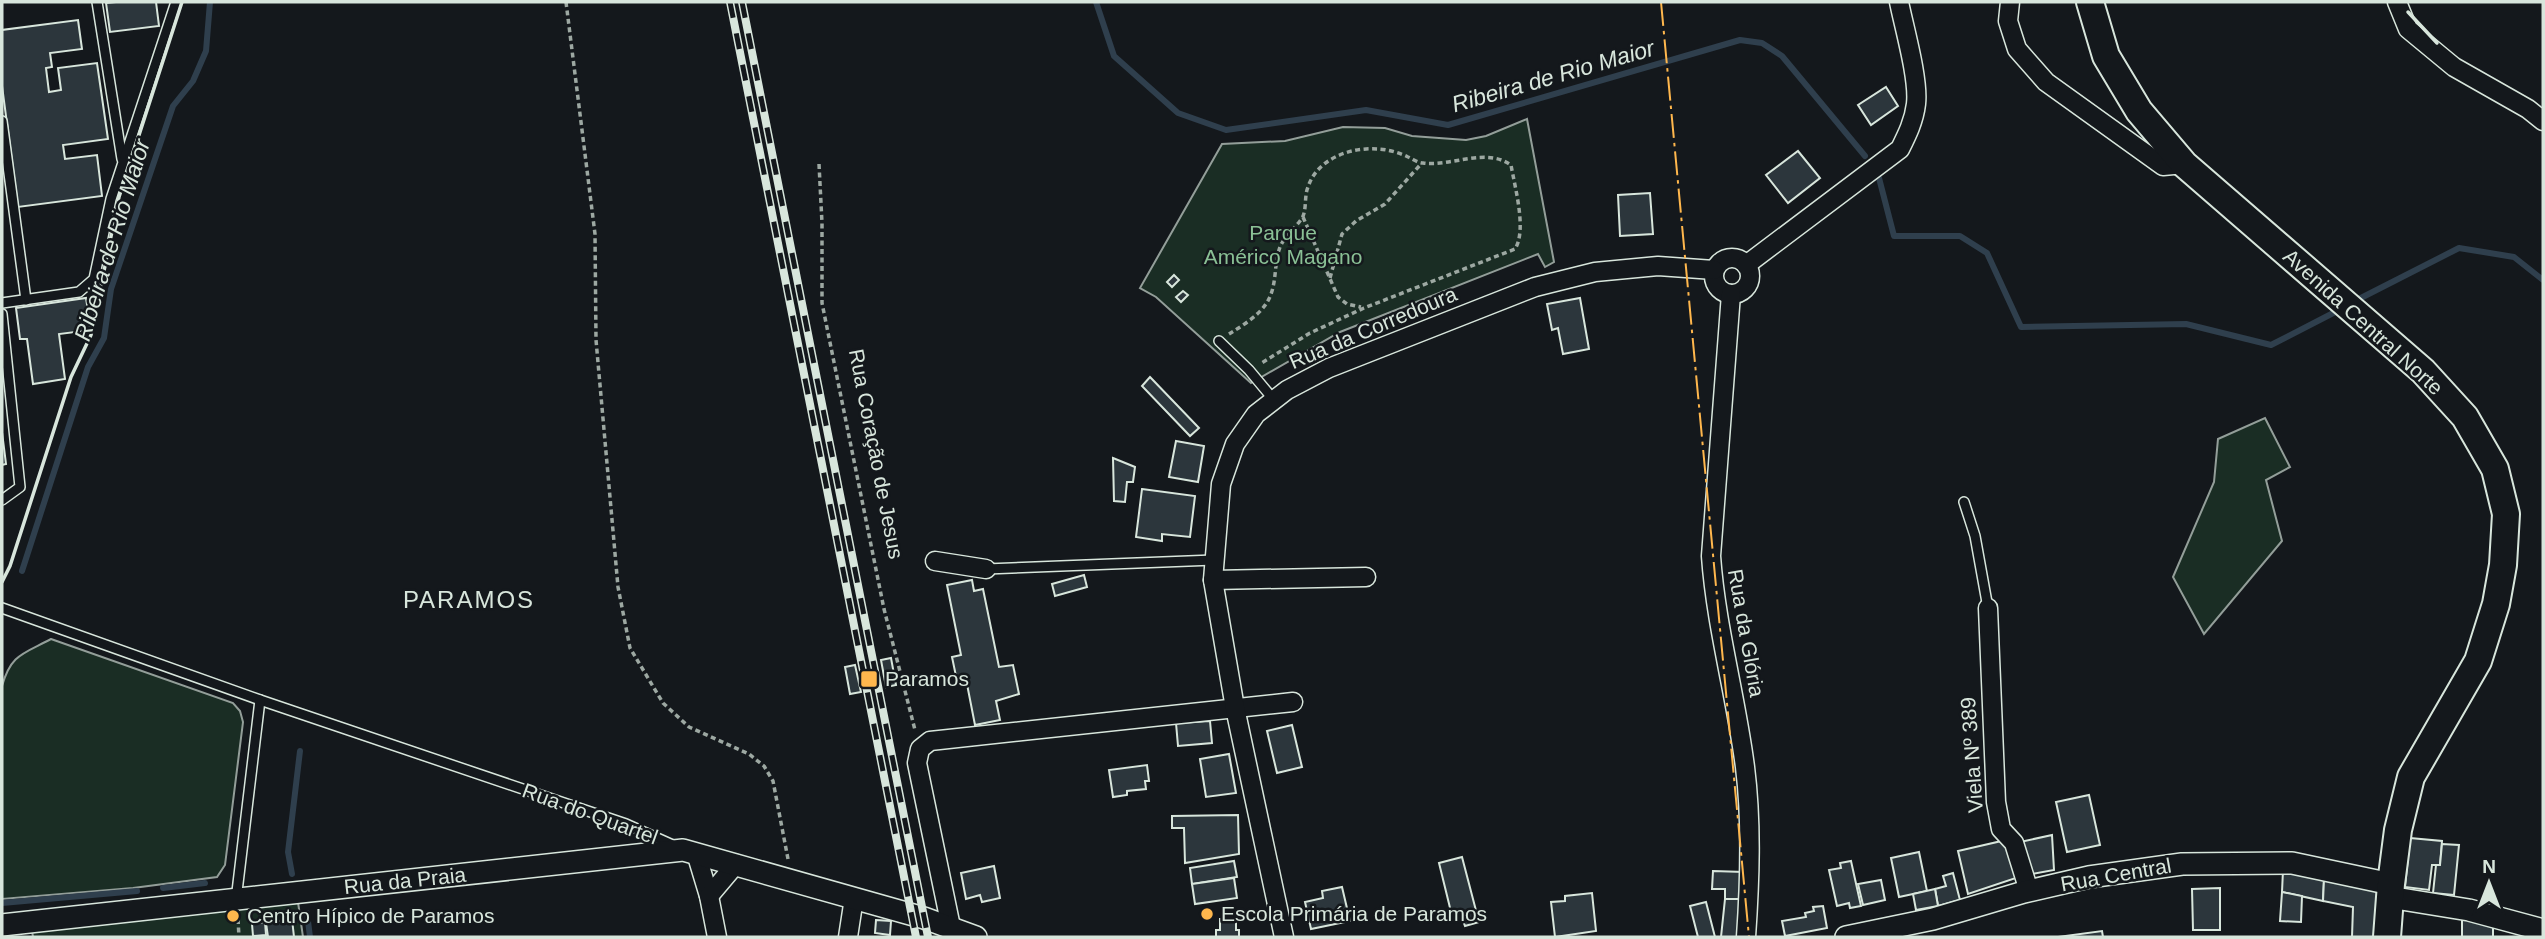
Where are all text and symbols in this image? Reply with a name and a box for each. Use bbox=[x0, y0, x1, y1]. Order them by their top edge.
water label: Ribeira de Rio Maior bbox=[1449, 34, 1659, 117]
water label: Ribeira de Rio Maior bbox=[69, 135, 155, 344]
park label: Parque Américo Magano bbox=[1204, 221, 1362, 268]
street label: Avenida Central Norte bbox=[2279, 244, 2448, 399]
street label: Rua da Corredoura bbox=[1286, 282, 1460, 373]
street label: Rua Coração de Jesus bbox=[845, 347, 908, 561]
street label: Rua da Glória bbox=[1724, 567, 1769, 699]
district label: PARAMOS bbox=[403, 586, 535, 613]
place label: Paramos bbox=[885, 667, 969, 690]
marker: Paramos bbox=[859, 669, 879, 689]
street label: Viela Nº 389 bbox=[1956, 696, 1987, 814]
street label: Rua do Quartel bbox=[519, 778, 661, 849]
north arrow bbox=[2454, 848, 2524, 918]
street label: Rua Central bbox=[2059, 853, 2173, 896]
text: N bbox=[2482, 856, 2496, 877]
street label: Rua da Praia bbox=[343, 863, 467, 898]
place label: Escola Primária de Paramos bbox=[1221, 902, 1487, 925]
place label: Centro Hípico de Paramos bbox=[247, 904, 494, 927]
marker: Escola Primária de Paramos bbox=[1199, 906, 1215, 922]
marker: Centro Hípico de Paramos bbox=[225, 908, 241, 924]

